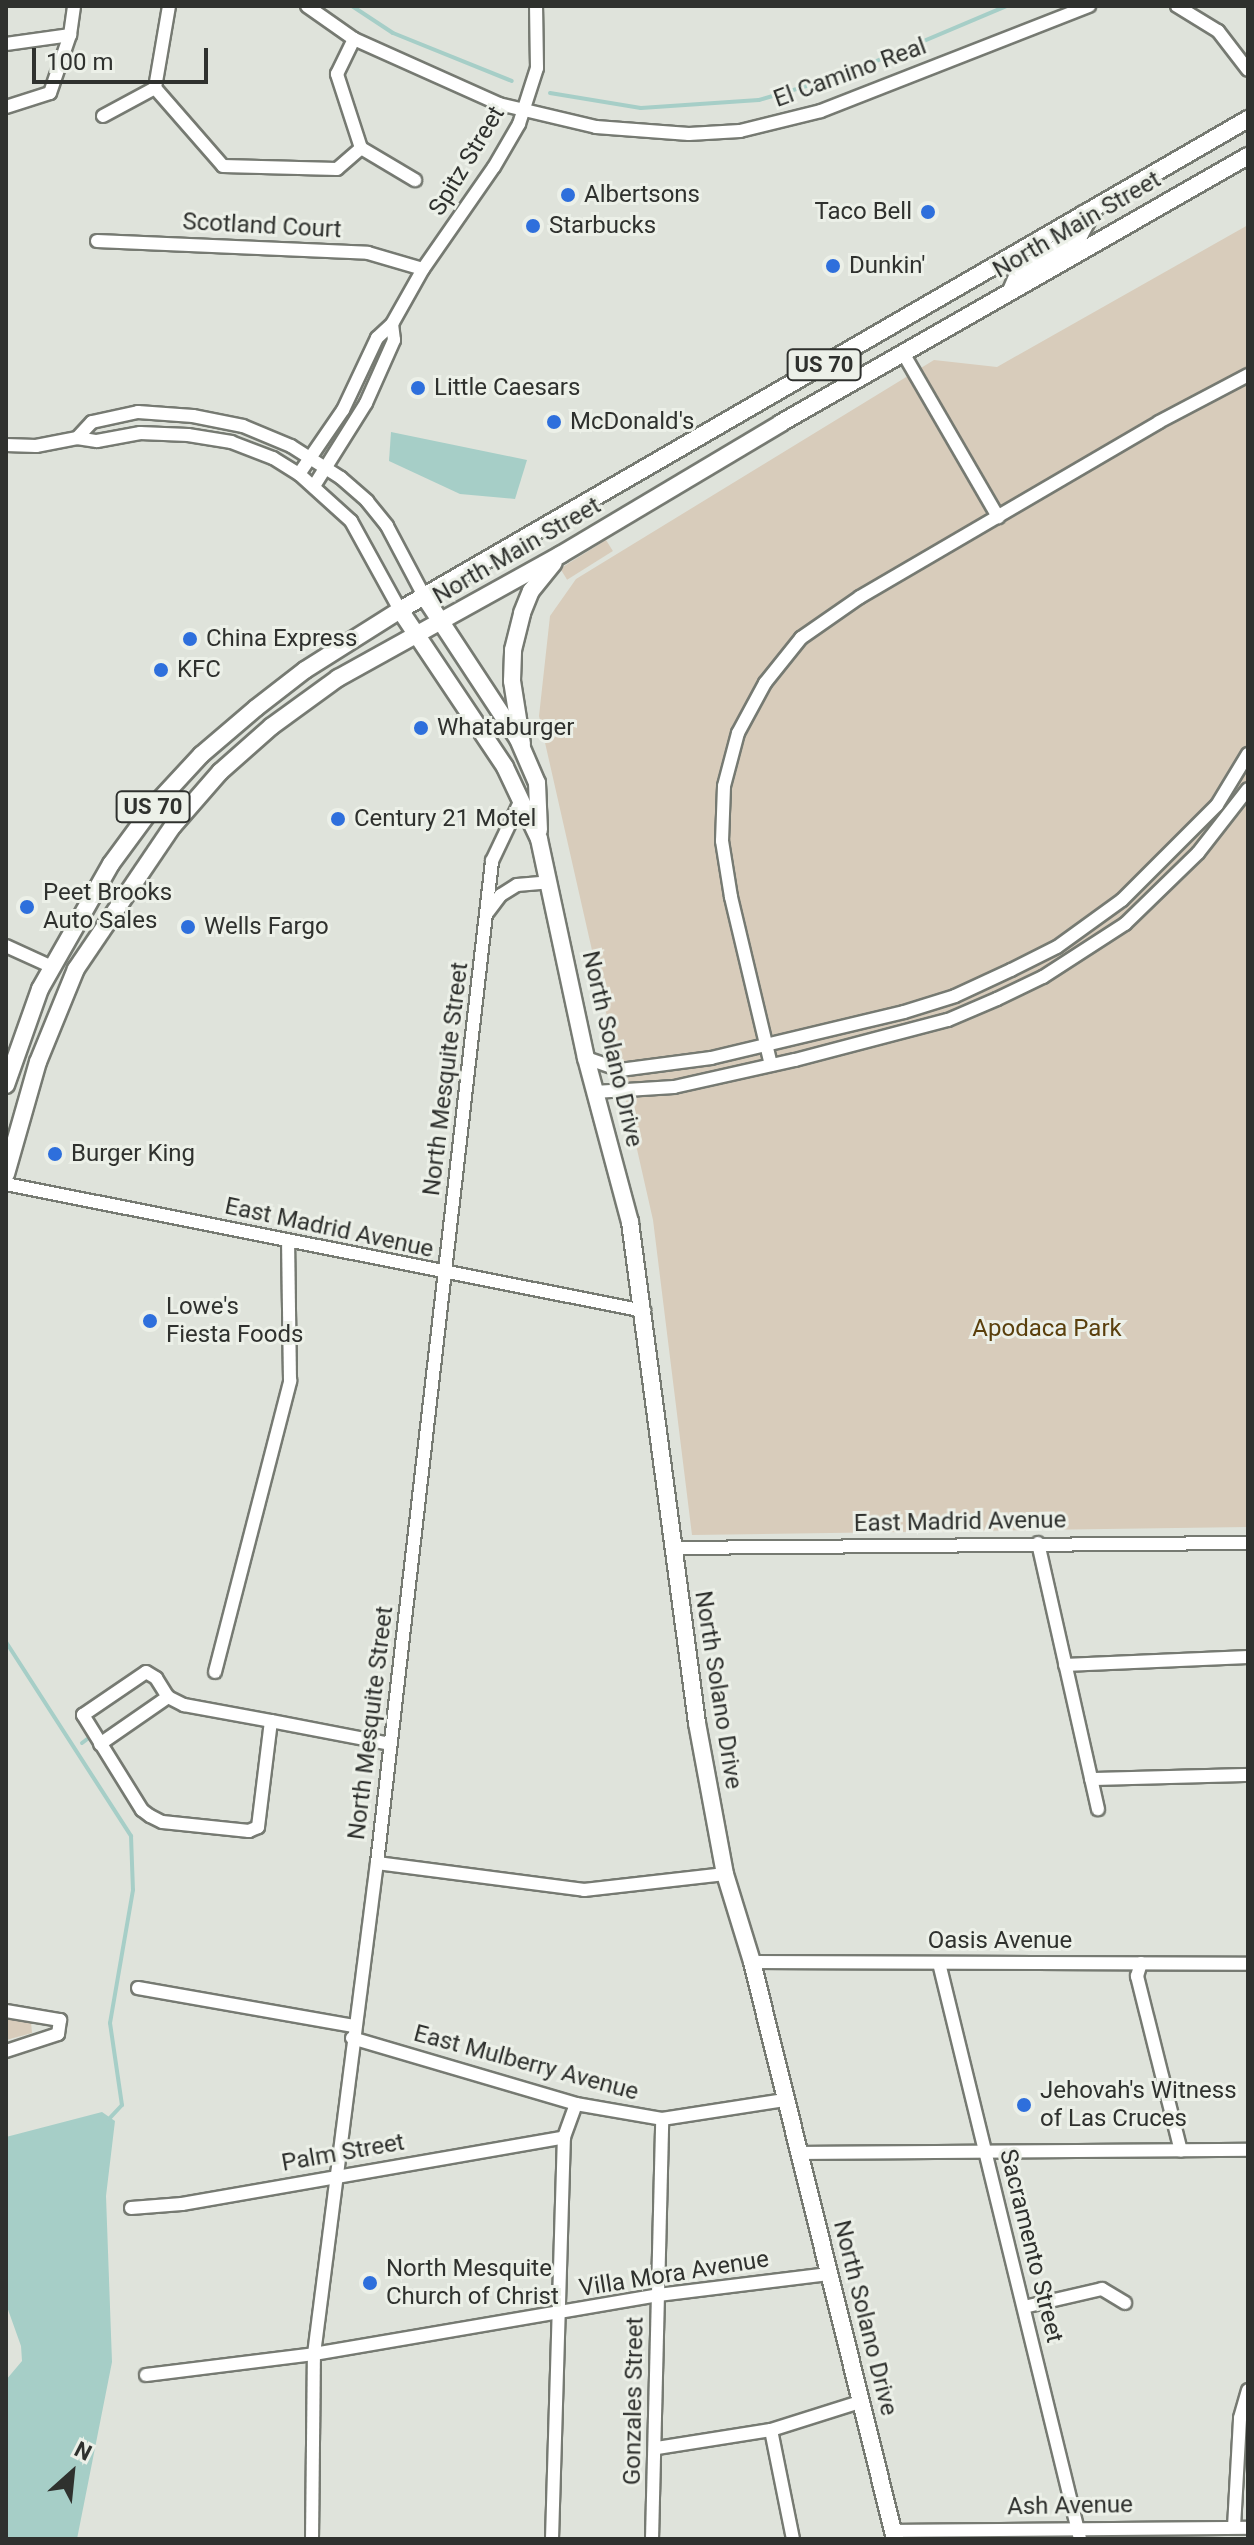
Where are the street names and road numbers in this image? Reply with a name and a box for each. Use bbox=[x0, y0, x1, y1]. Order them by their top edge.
street label: El Camino Real bbox=[770, 32, 930, 114]
street label: Spitz Street bbox=[423, 101, 511, 221]
street label: North Main Street bbox=[988, 165, 1166, 285]
street label: Scotland Court bbox=[182, 207, 342, 245]
road number: US 70 bbox=[786, 347, 862, 383]
street label: North Main Street bbox=[428, 491, 606, 611]
road number: US 70 bbox=[115, 789, 191, 825]
street label: North Solano Drive bbox=[575, 948, 649, 1150]
street label: North Mesquite Street bbox=[417, 961, 475, 1197]
street label: East Madrid Avenue bbox=[222, 1192, 436, 1264]
street label: East Madrid Avenue bbox=[854, 1506, 1066, 1538]
street label: North Solano Drive bbox=[688, 1589, 748, 1791]
street label: North Mesquite Street bbox=[342, 1605, 400, 1841]
street label: Oasis Avenue bbox=[928, 1927, 1072, 1955]
street label: East Mulberry Avenue bbox=[411, 2019, 641, 2107]
street label: Palm Street bbox=[279, 2128, 407, 2178]
street label: Sacramento Street bbox=[993, 2146, 1069, 2346]
street label: North Solano Drive bbox=[827, 2217, 903, 2419]
street label: Villa Mora Avenue bbox=[577, 2245, 771, 2303]
street label: Gonzales Street bbox=[618, 2317, 650, 2485]
street label: Ash Avenue bbox=[1007, 2491, 1133, 2521]

